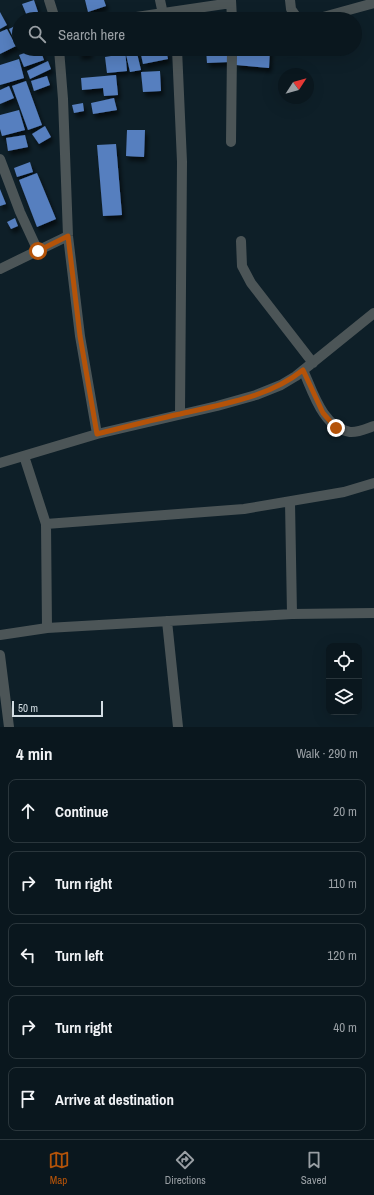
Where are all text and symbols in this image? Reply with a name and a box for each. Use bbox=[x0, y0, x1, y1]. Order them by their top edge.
search box bbox=[12, 12, 362, 56]
icon: search bbox=[26, 23, 48, 45]
text: Search here bbox=[58, 24, 125, 45]
north arrow bbox=[278, 68, 314, 104]
route start bbox=[29, 242, 47, 260]
route end bbox=[327, 419, 345, 437]
map controls bbox=[326, 643, 362, 715]
button: locate bbox=[326, 643, 362, 679]
button: layers bbox=[326, 679, 362, 715]
scale bar bbox=[12, 699, 103, 718]
text: 50 m bbox=[18, 701, 38, 715]
text: 4 min bbox=[16, 742, 52, 765]
text: Walk · 290 m bbox=[296, 745, 358, 762]
icon: ahead bbox=[17, 800, 39, 822]
text: Continue bbox=[55, 801, 108, 822]
text: 20 m bbox=[333, 803, 357, 820]
icon: right bbox=[17, 872, 39, 894]
text: Turn right bbox=[55, 873, 112, 894]
text: 110 m bbox=[328, 875, 357, 892]
icon: left bbox=[17, 944, 39, 966]
text: Turn left bbox=[55, 945, 103, 966]
text: 120 m bbox=[327, 947, 357, 964]
icon: right bbox=[17, 1016, 39, 1038]
text: Turn right bbox=[55, 1017, 112, 1038]
text: 40 m bbox=[333, 1019, 357, 1036]
icon: arrive bbox=[17, 1088, 39, 1110]
text: Arrive at destination bbox=[55, 1089, 174, 1110]
tab: Map bbox=[48, 1149, 70, 1187]
tab: Directions bbox=[165, 1149, 206, 1187]
tab: Saved bbox=[301, 1149, 326, 1187]

